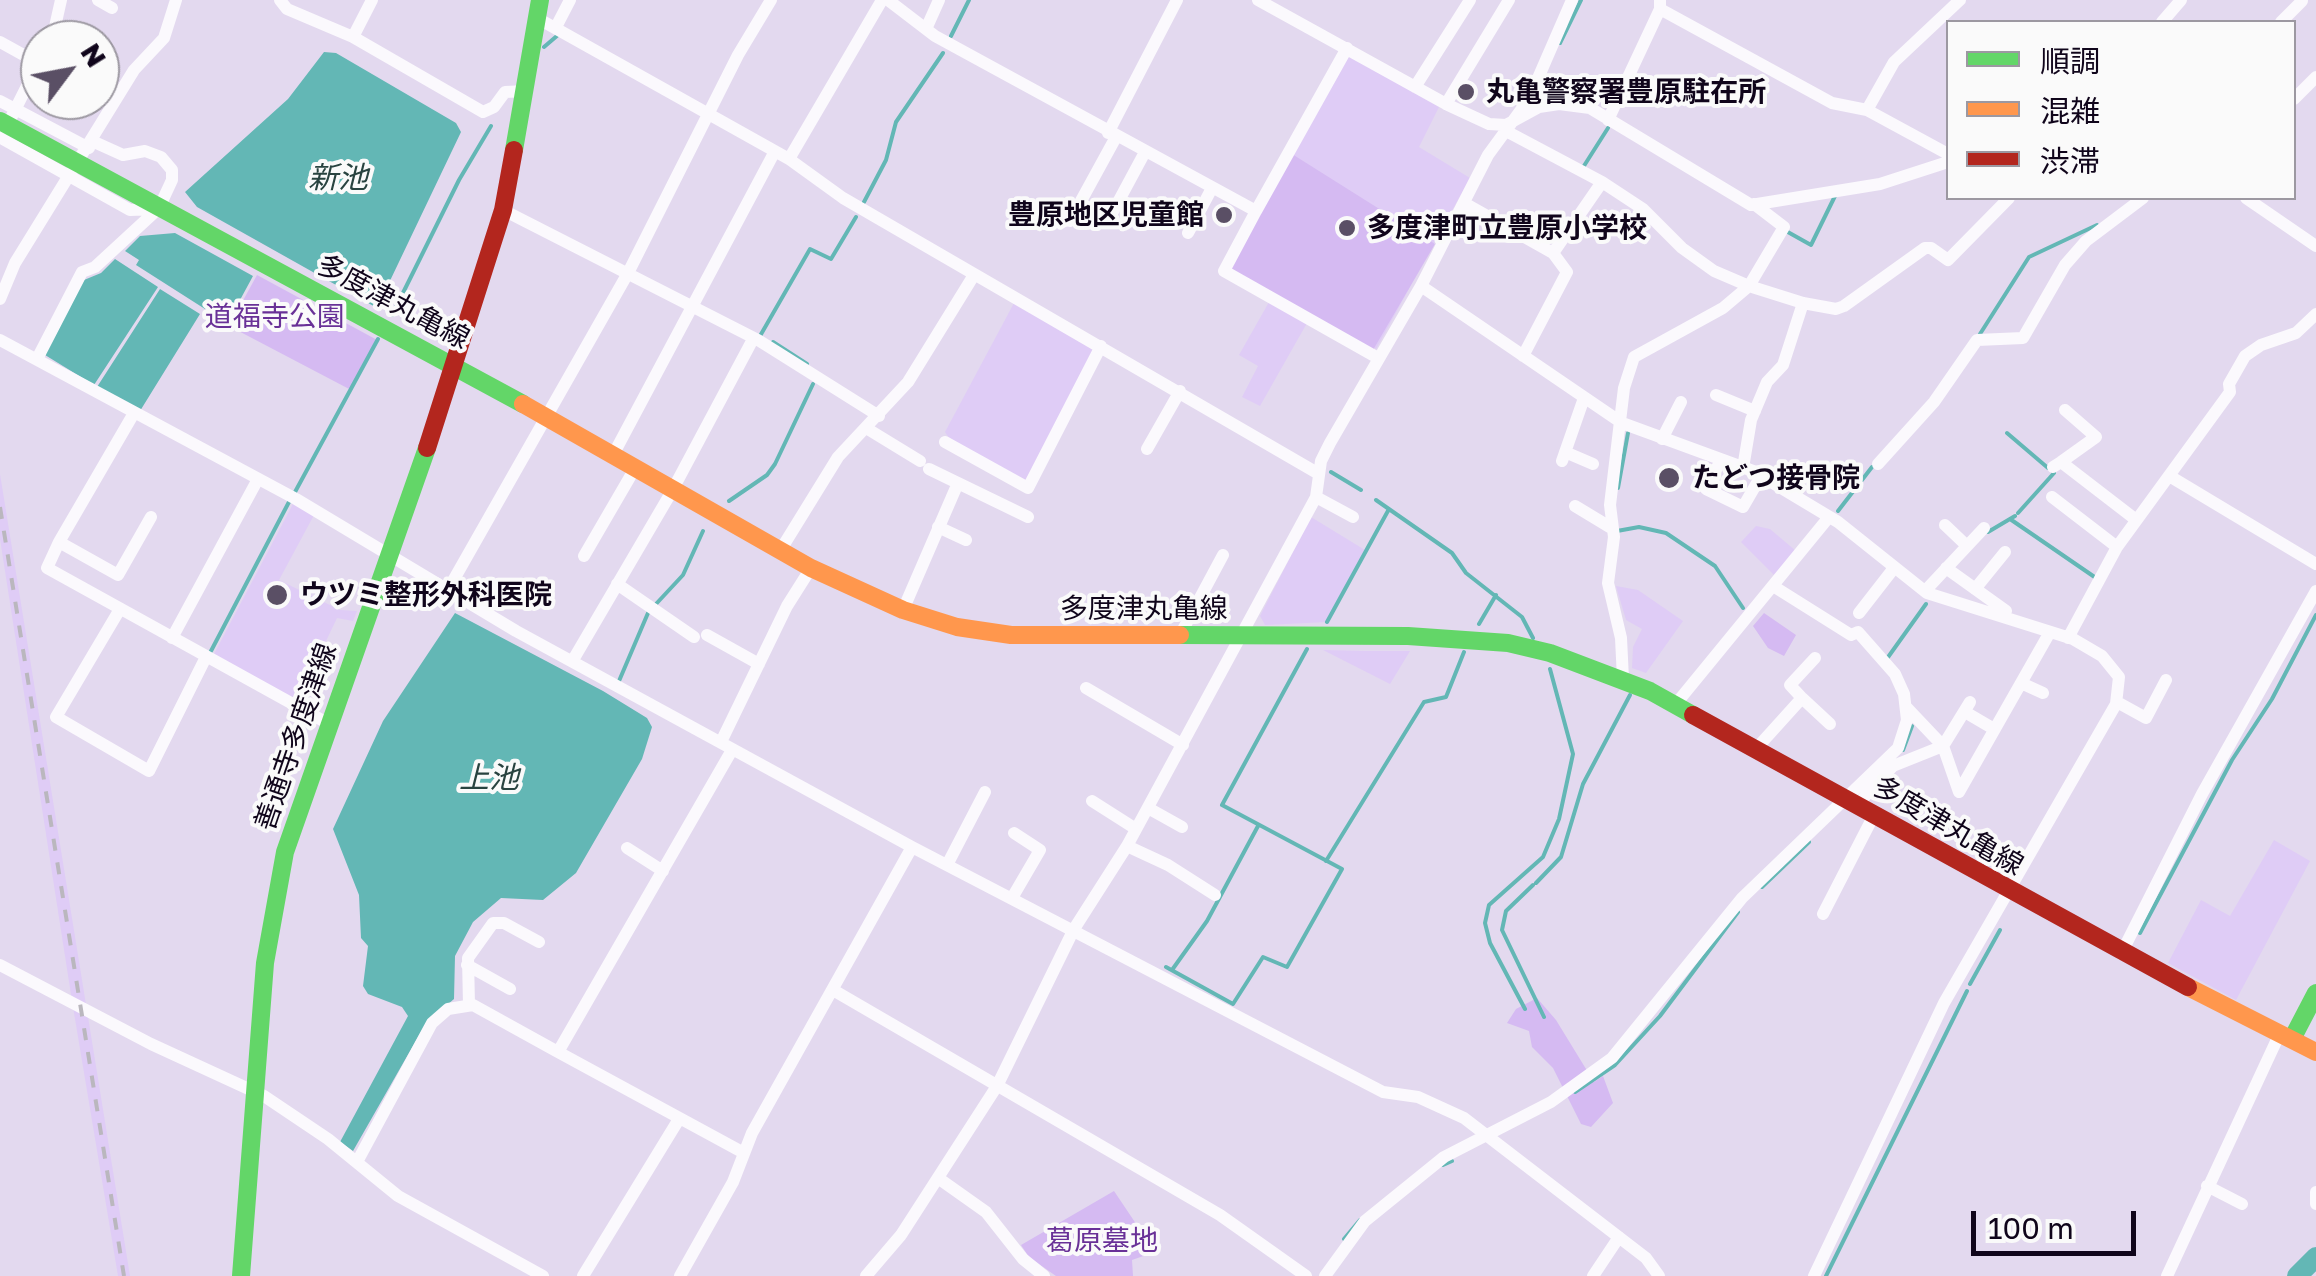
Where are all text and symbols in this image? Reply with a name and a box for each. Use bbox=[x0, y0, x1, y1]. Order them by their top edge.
north arrow bbox=[20, 20, 120, 120]
legend bbox=[1946, 20, 2296, 200]
text: N bbox=[75, 37, 114, 73]
text: 順調 bbox=[2040, 43, 2100, 79]
place label: 丸亀警察署豊原駐在所 bbox=[1486, 75, 1766, 109]
marker: 丸亀警察署豊原駐在所 bbox=[1455, 81, 1477, 103]
text: 混雑 bbox=[2040, 93, 2100, 129]
text: 渋滞 bbox=[2040, 143, 2100, 179]
water label: 新池 bbox=[308, 160, 368, 196]
place label: 豊原地区児童館 bbox=[1008, 198, 1204, 232]
marker: 豊原地区児童館 bbox=[1213, 204, 1235, 226]
place label: 多度津町立豊原小学校 bbox=[1367, 211, 1647, 245]
marker: 多度津町立豊原小学校 bbox=[1336, 217, 1358, 239]
street label: 多度津丸亀線 bbox=[311, 248, 475, 356]
park label: 道福寺公園 bbox=[205, 300, 345, 334]
place label: たどつ接骨院 bbox=[1692, 461, 1860, 495]
marker: たどつ接骨院 bbox=[1656, 465, 1682, 491]
place label: ウツミ整形外科医院 bbox=[300, 578, 552, 612]
marker: ウツミ整形外科医院 bbox=[264, 582, 290, 608]
street label: 多度津丸亀線 bbox=[1060, 592, 1228, 626]
street label: 善通寺多度津線 bbox=[248, 639, 344, 835]
water label: 上池 bbox=[459, 760, 519, 796]
street label: 多度津丸亀線 bbox=[1867, 769, 2029, 883]
scale bar bbox=[1976, 1191, 2141, 1253]
text: 100 m bbox=[1988, 1210, 2074, 1246]
park label: 葛原墓地 bbox=[1046, 1224, 1158, 1258]

